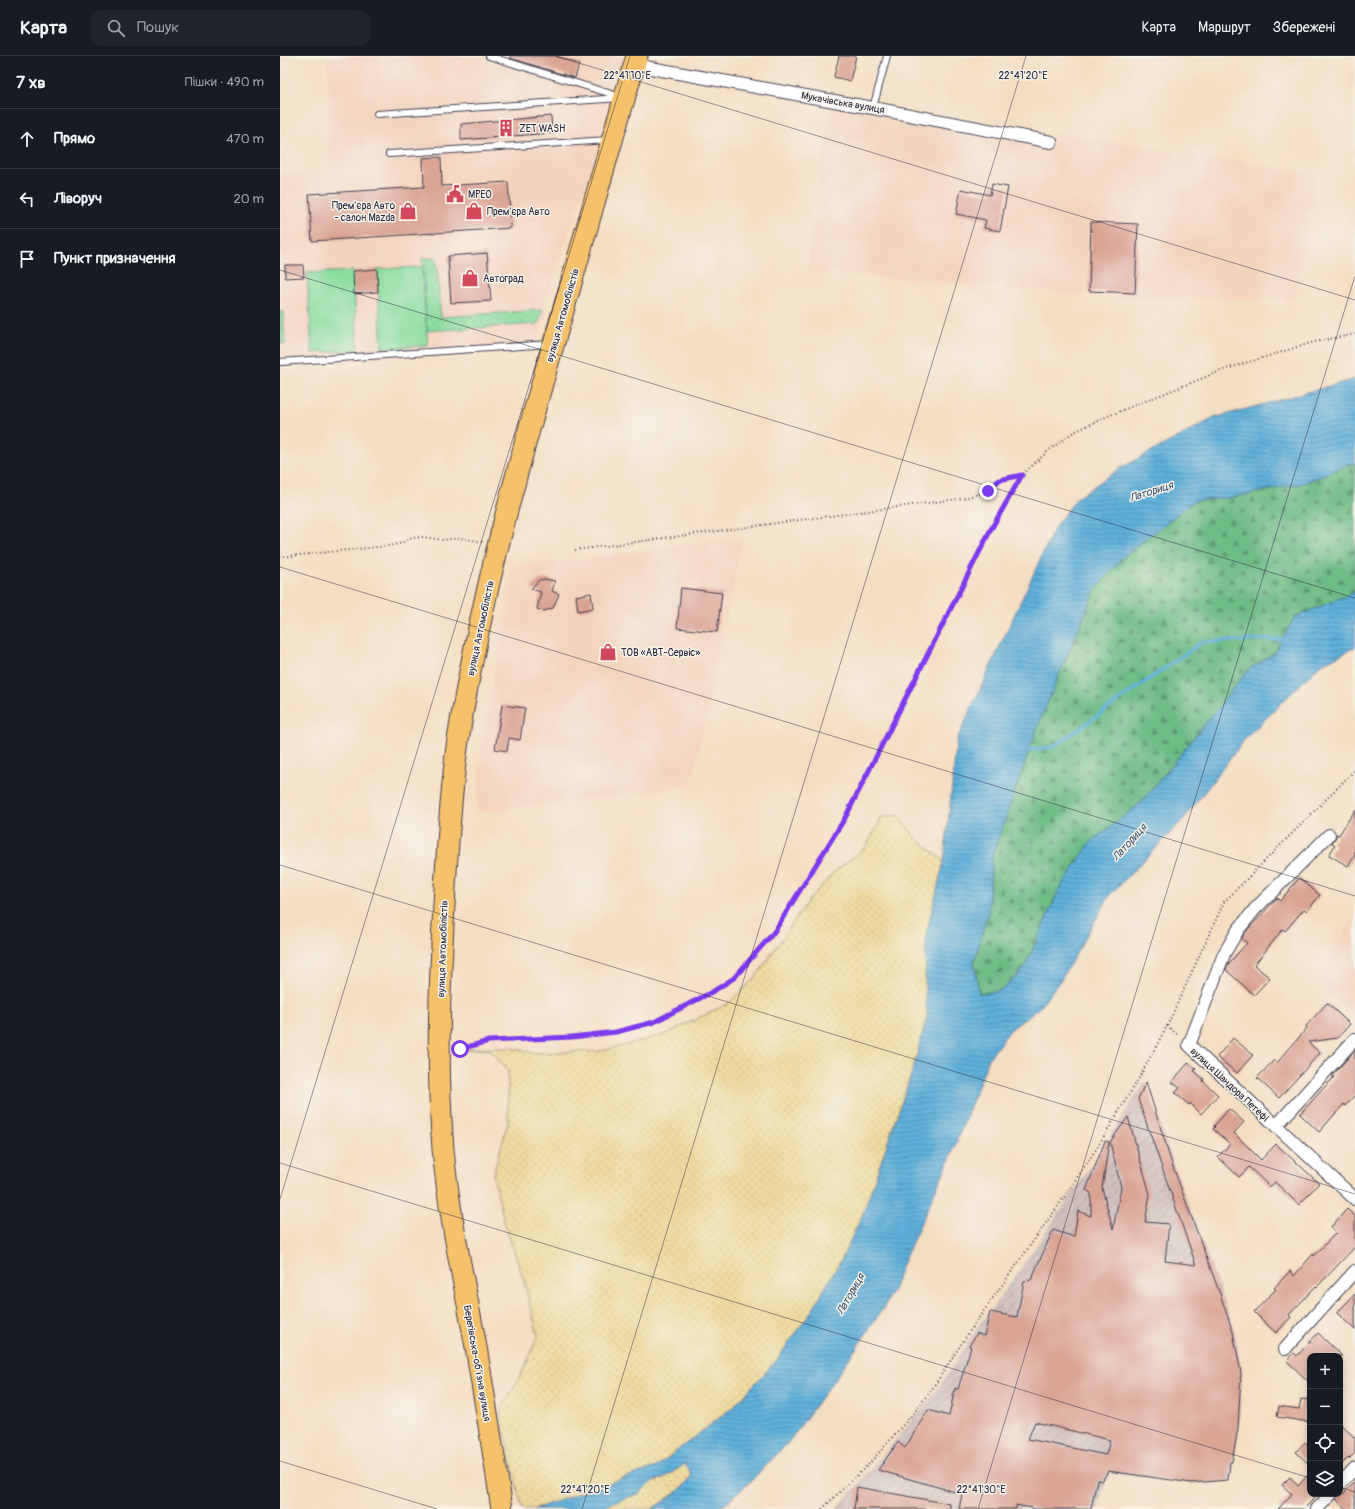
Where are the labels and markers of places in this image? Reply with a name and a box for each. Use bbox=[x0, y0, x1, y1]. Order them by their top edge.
building icon: ZET WASH bbox=[496, 118, 516, 138]
place label: ZET WASH bbox=[519, 123, 565, 135]
public building icon: МРЕО bbox=[445, 184, 465, 204]
place label: МРЕО bbox=[468, 189, 492, 201]
place label: Прем'єра Авто - салон Mazda bbox=[332, 200, 396, 224]
shop icon: Прем'єра Авто - салон Mazda bbox=[398, 201, 418, 221]
shop icon: Прем'єра Авто bbox=[464, 201, 484, 221]
place label: Прем'єра Авто bbox=[487, 206, 551, 218]
shop icon: Автоград bbox=[460, 268, 480, 288]
place label: Автоград bbox=[483, 273, 524, 285]
shop icon: ТОВ «АВТ-Сервіс» bbox=[598, 642, 618, 662]
place label: ТОВ «АВТ-Сервіс» bbox=[621, 647, 700, 659]

